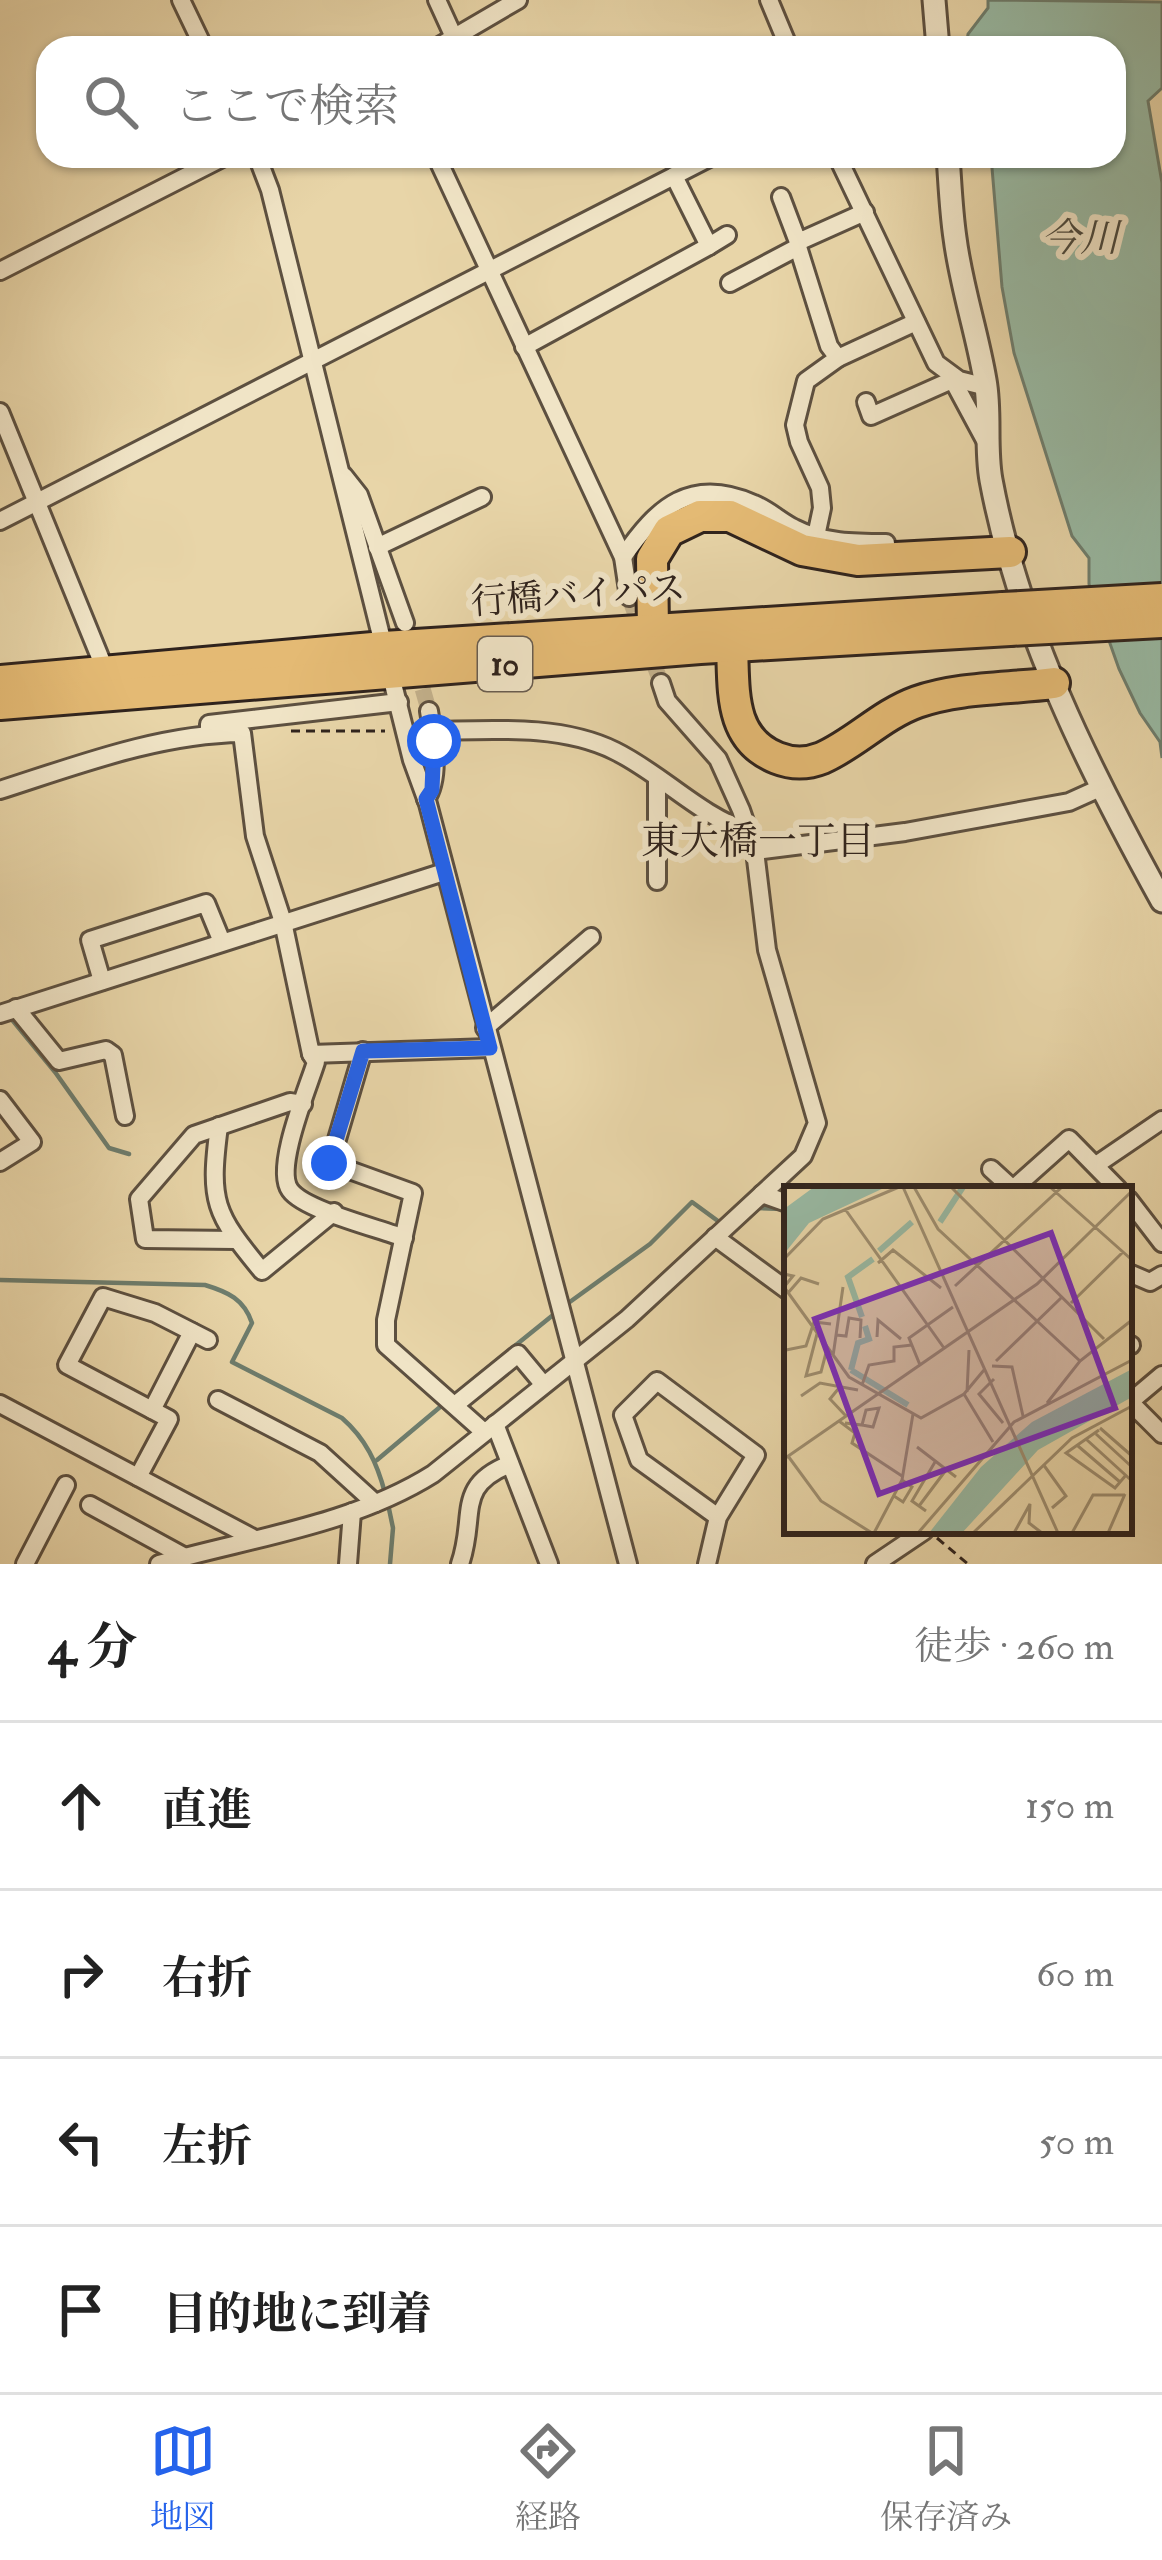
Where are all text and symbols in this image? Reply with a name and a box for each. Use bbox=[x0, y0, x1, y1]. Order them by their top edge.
search box bbox=[36, 36, 1126, 168]
icon: search bbox=[78, 69, 144, 135]
text: ここで検索 bbox=[174, 79, 399, 135]
water label: 今川 bbox=[1041, 214, 1123, 263]
street label: 行橋バイパス bbox=[469, 565, 687, 625]
road number: 10 bbox=[478, 637, 532, 691]
route start bbox=[407, 714, 461, 768]
district label: 東大橋一丁目 bbox=[641, 817, 875, 866]
route end bbox=[302, 1136, 356, 1190]
inset map bbox=[784, 1186, 1132, 1534]
text: 4 分 bbox=[48, 1616, 137, 1680]
text: 徒歩 · 260 m bbox=[914, 1622, 1114, 1671]
icon: ahead bbox=[48, 1773, 114, 1839]
text: 150 m bbox=[1025, 1781, 1114, 1830]
text: 直進 bbox=[162, 1783, 252, 1839]
icon: right bbox=[48, 1941, 114, 2007]
text: 60 m bbox=[1036, 1949, 1114, 1998]
text: 右折 bbox=[162, 1951, 252, 2007]
icon: left bbox=[48, 2109, 114, 2175]
text: 50 m bbox=[1039, 2117, 1114, 2166]
text: 左折 bbox=[162, 2119, 252, 2175]
icon: arrive bbox=[48, 2277, 114, 2343]
text: 目的地に到着 bbox=[162, 2287, 432, 2343]
tab: 地図 bbox=[150, 2418, 216, 2538]
tab: 経路 bbox=[515, 2418, 581, 2538]
tab: 保存済み bbox=[880, 2418, 1012, 2538]

